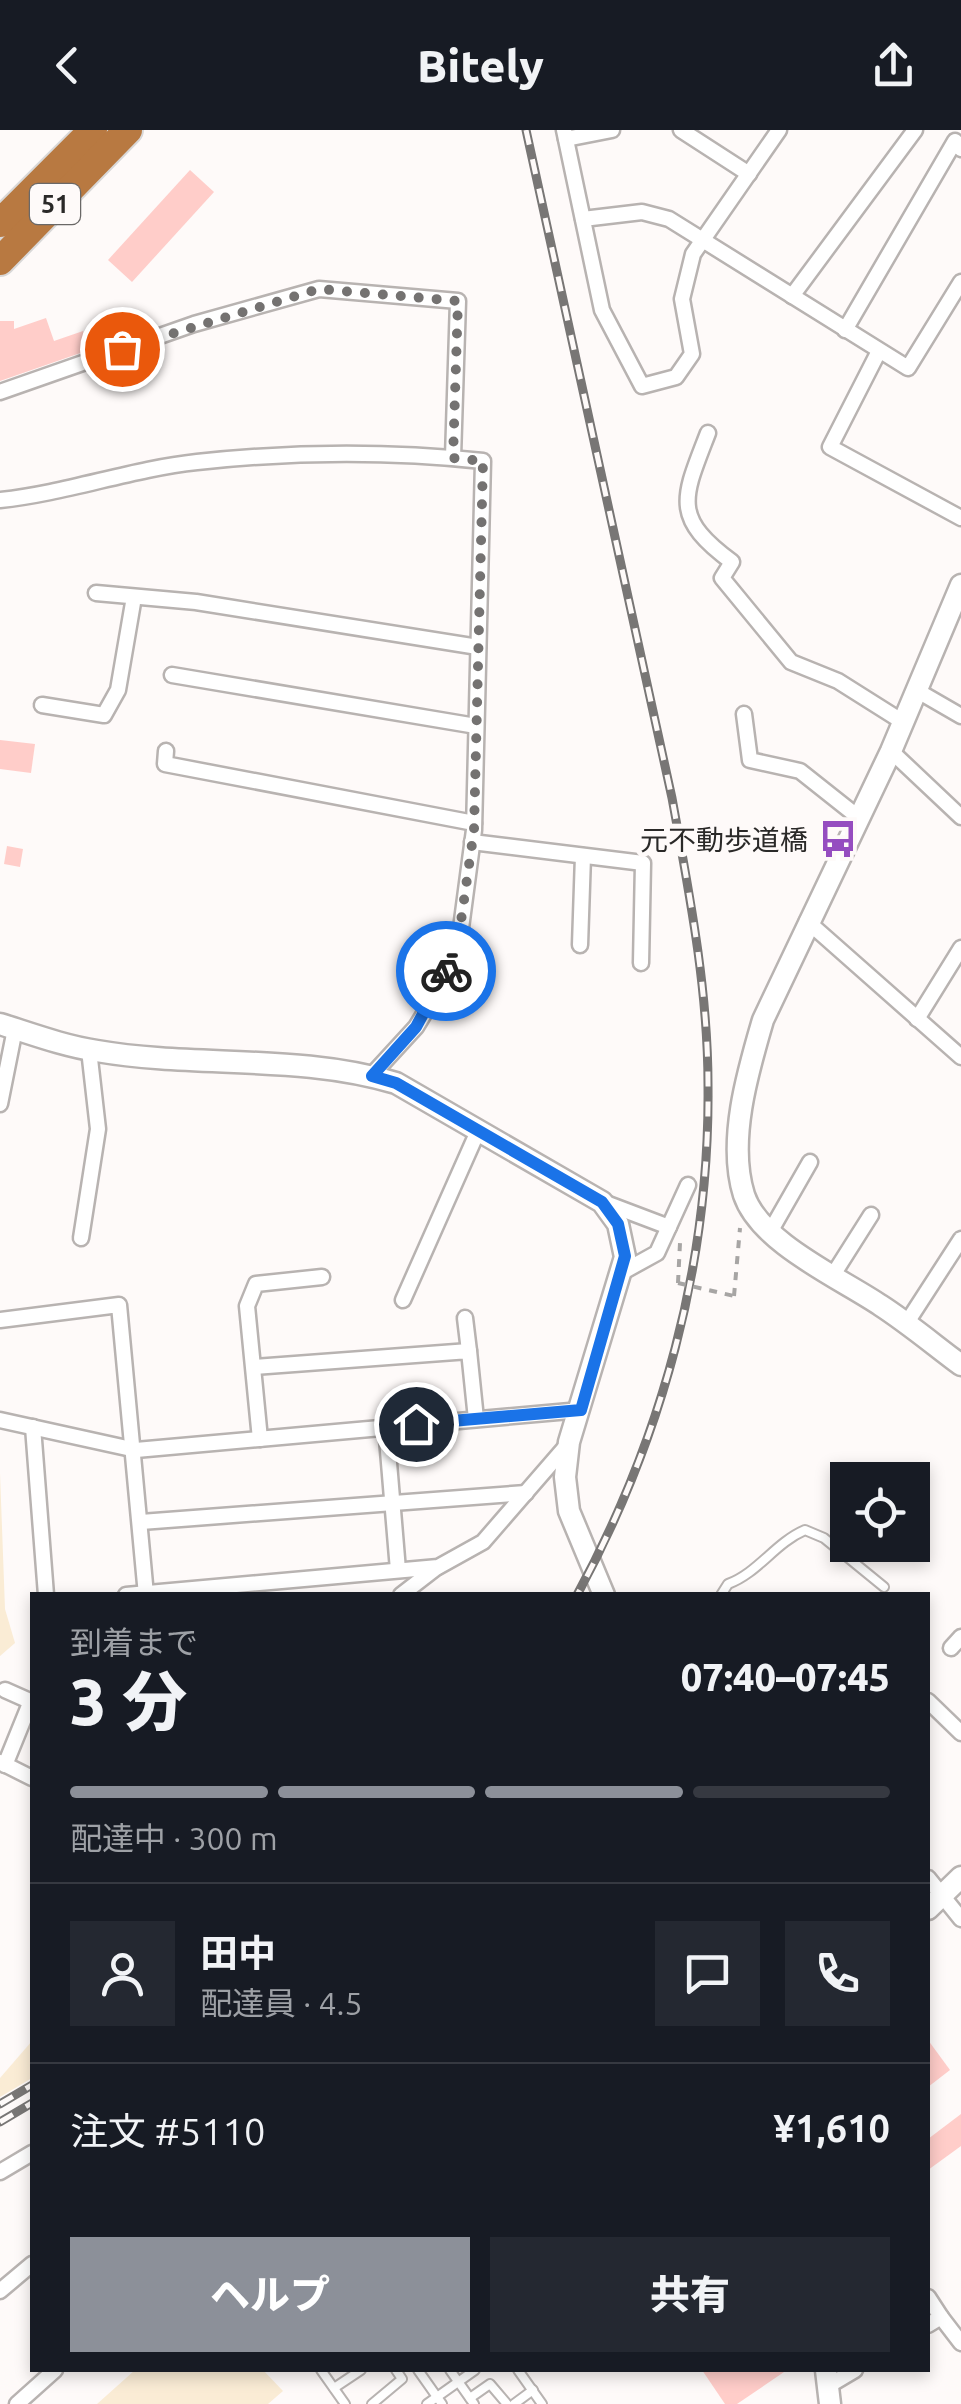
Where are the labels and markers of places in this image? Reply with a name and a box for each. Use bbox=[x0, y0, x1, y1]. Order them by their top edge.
pin bbox=[80, 307, 165, 392]
bus stop icon: 元不動歩道橋 bbox=[817, 818, 859, 860]
place label: 元不動歩道橋 bbox=[640, 824, 808, 855]
pin bbox=[374, 1382, 459, 1467]

